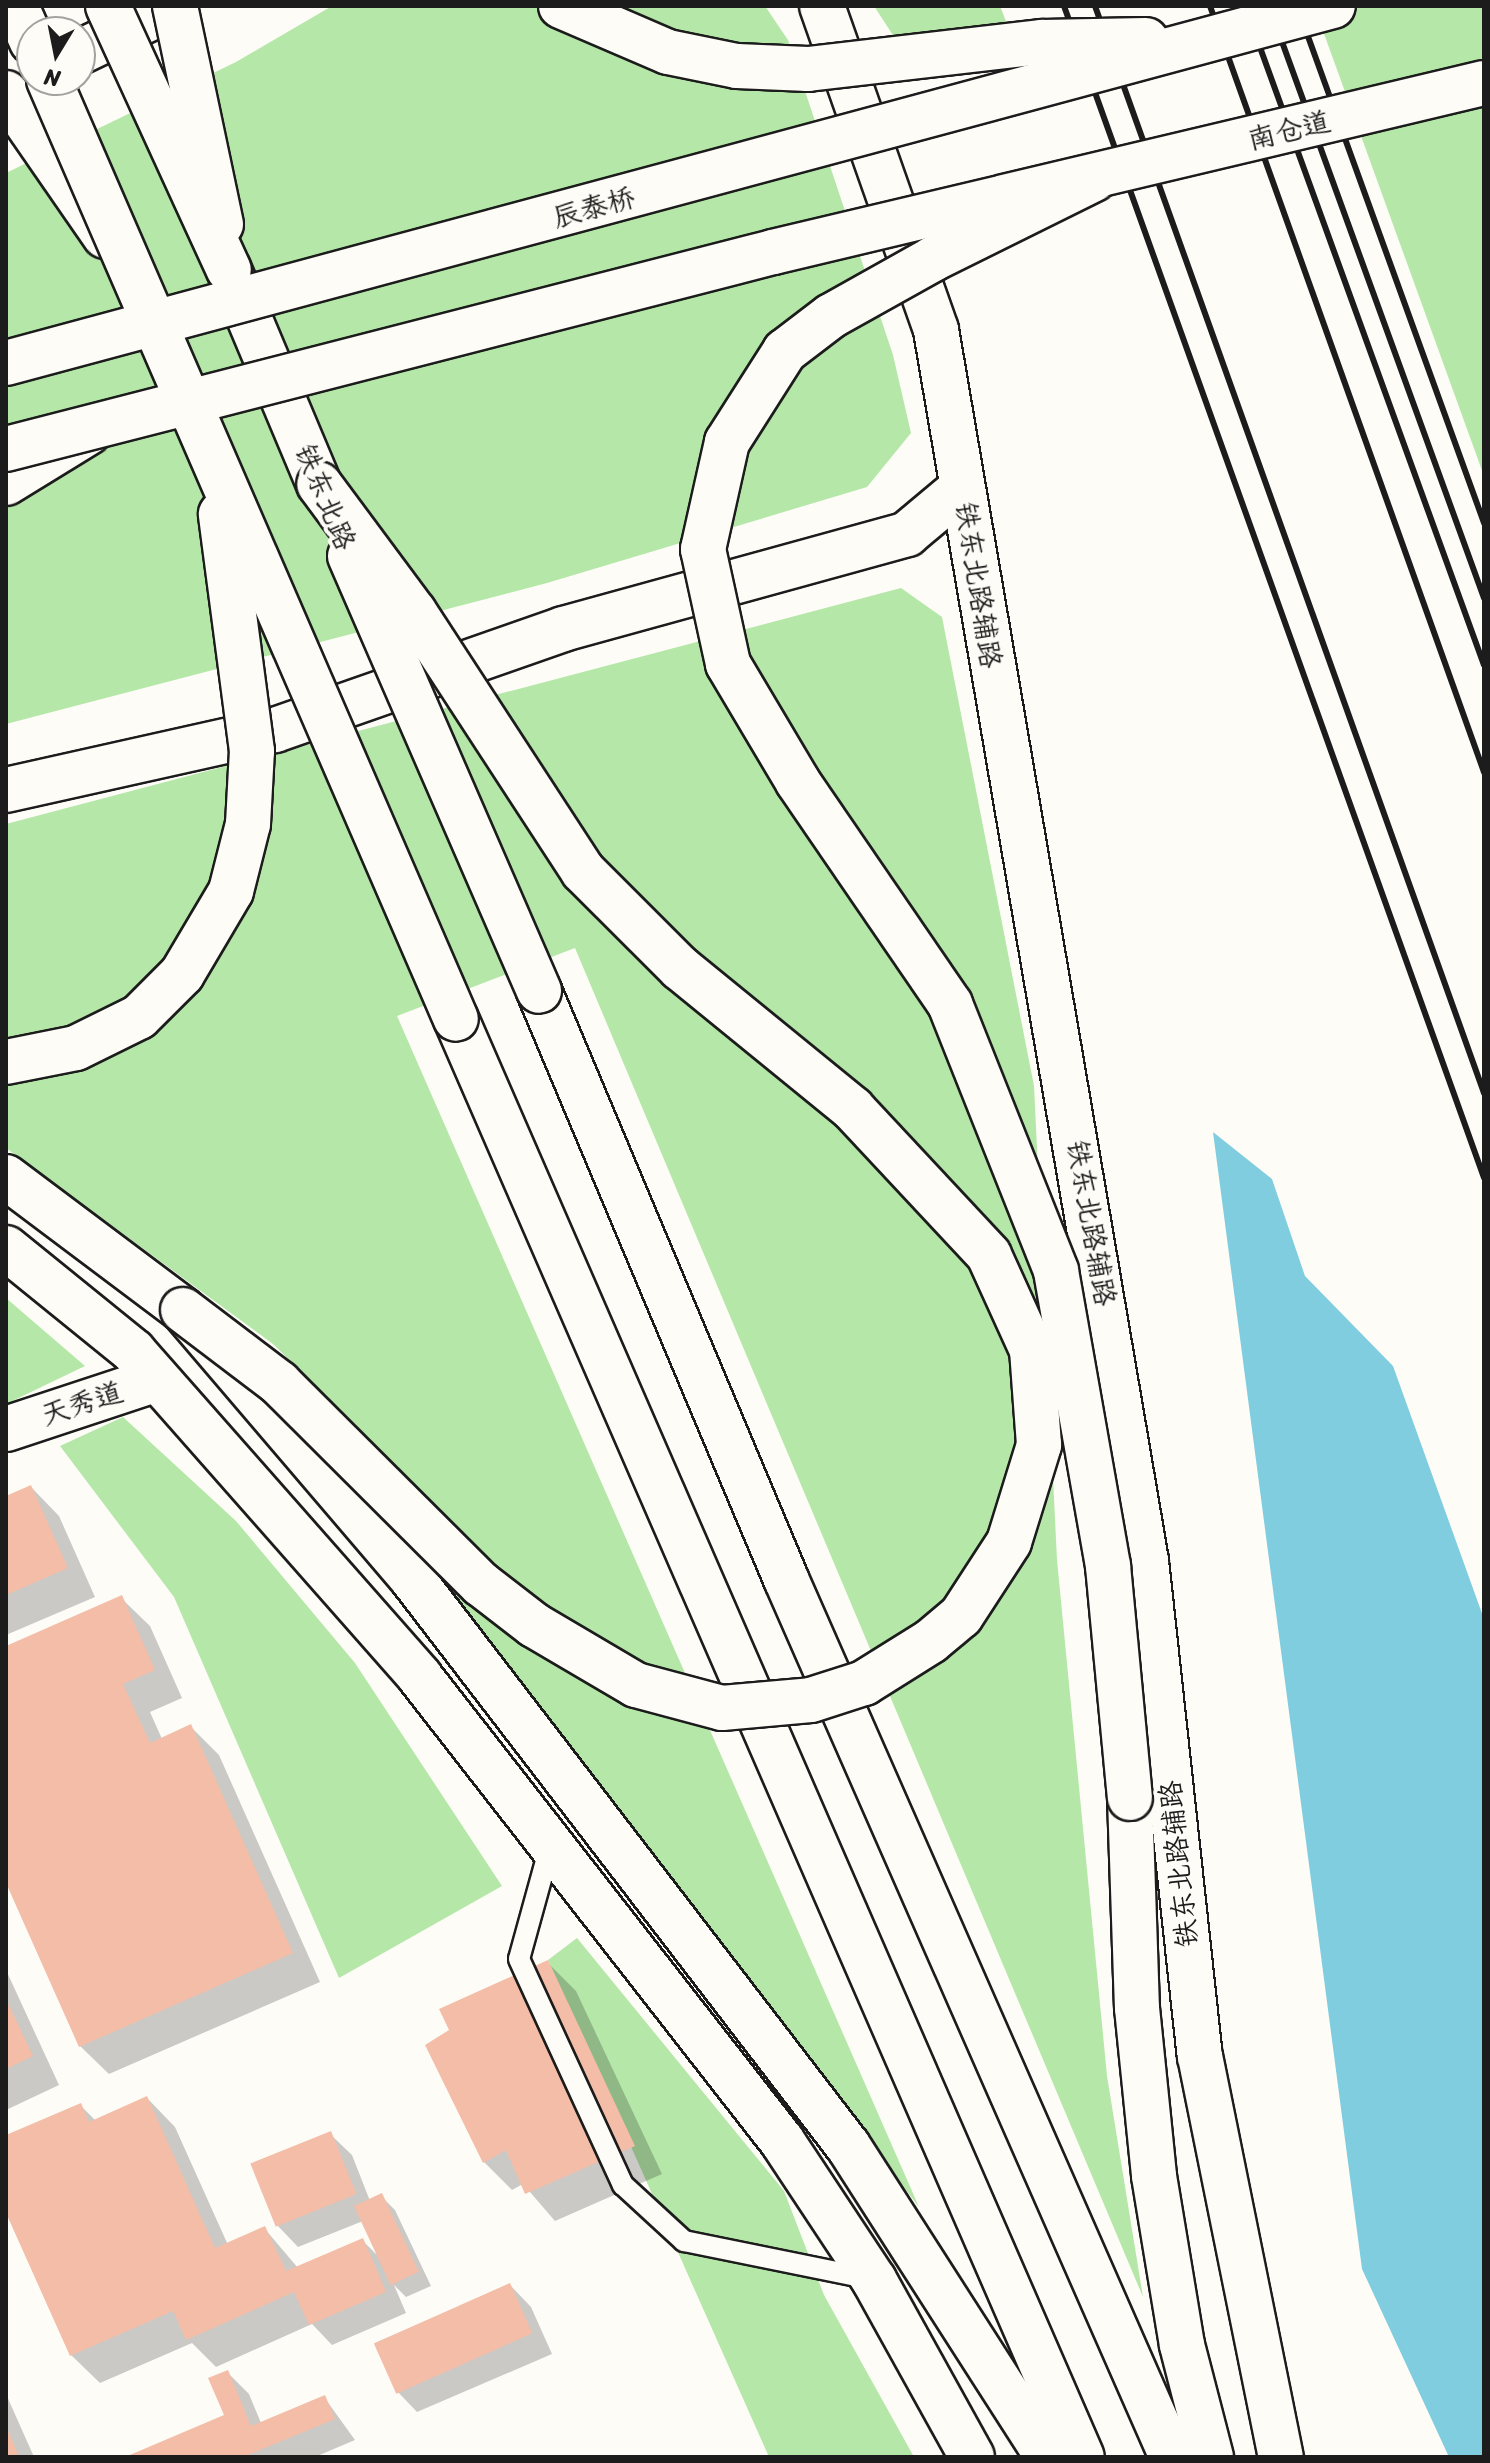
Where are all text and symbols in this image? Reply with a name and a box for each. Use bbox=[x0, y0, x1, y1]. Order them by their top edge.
north arrow bbox=[16, 16, 96, 96]
text: N bbox=[41, 58, 63, 99]
street label: 南仓道 bbox=[1244, 105, 1334, 157]
street label: 辰泰桥 bbox=[549, 181, 639, 235]
street label: 铁东北路 bbox=[288, 439, 362, 555]
street label: 铁东北路辅路 bbox=[948, 499, 1008, 671]
street label: 铁东北路辅路 bbox=[1060, 1137, 1122, 1309]
street label: 天秀道 bbox=[37, 1375, 127, 1433]
street label: 铁东北路辅路 bbox=[1154, 1779, 1204, 1949]

